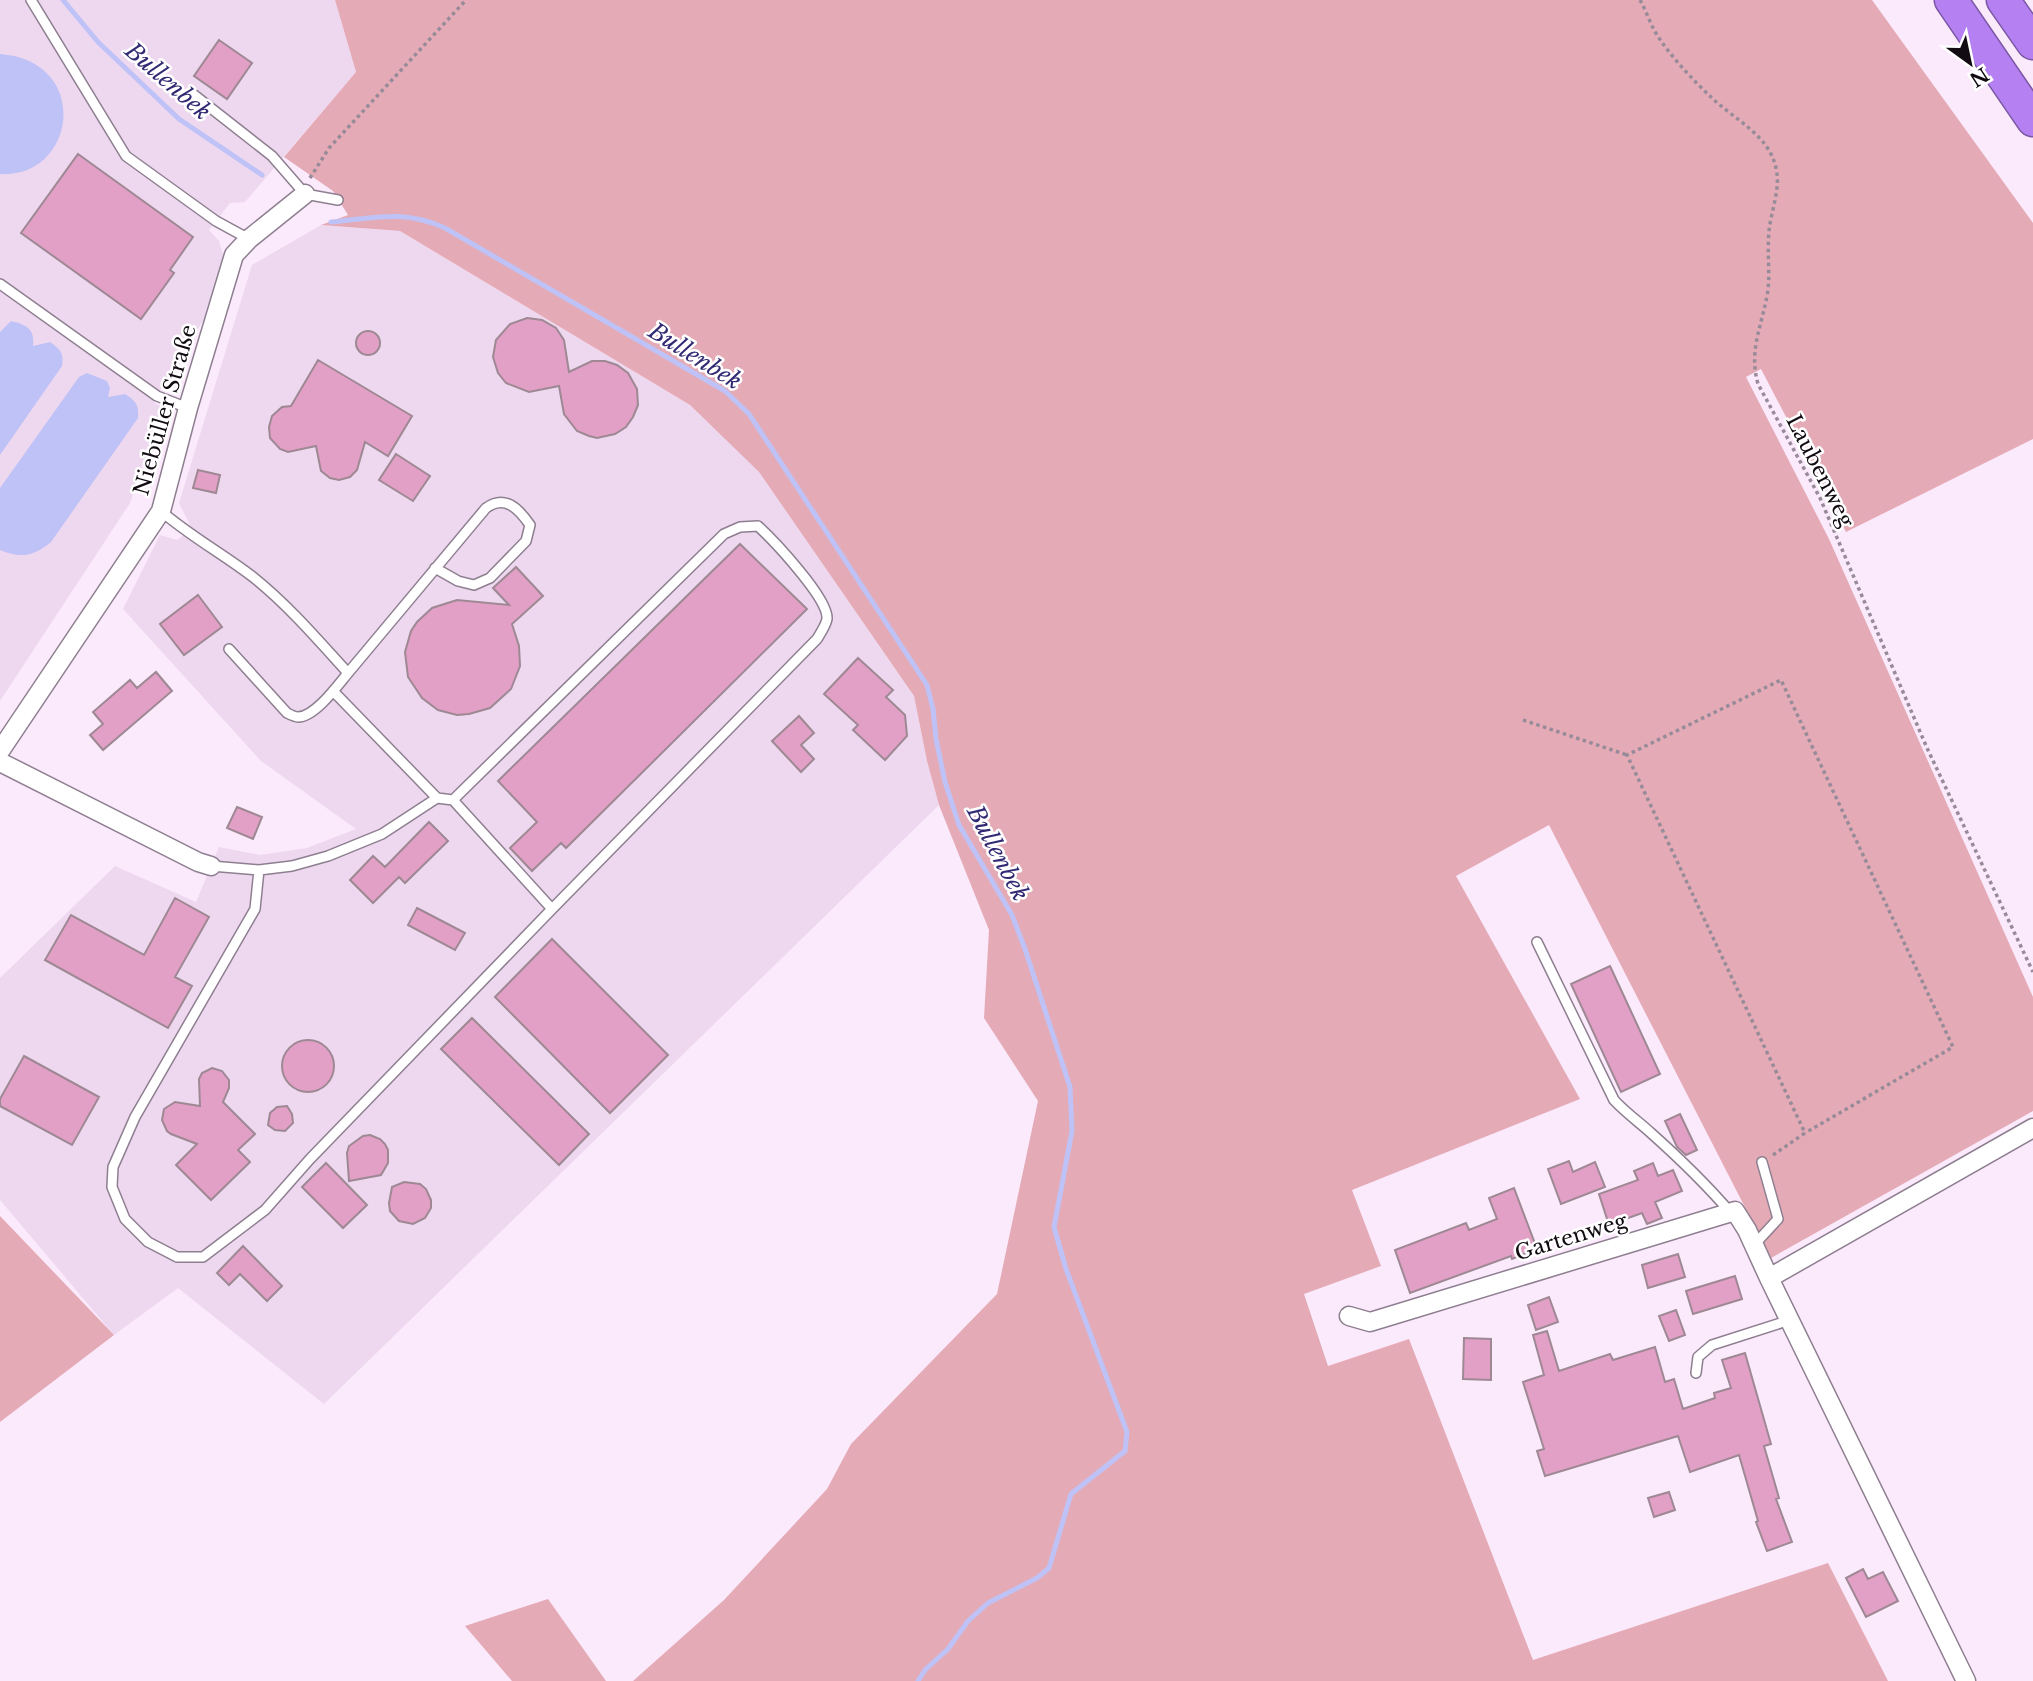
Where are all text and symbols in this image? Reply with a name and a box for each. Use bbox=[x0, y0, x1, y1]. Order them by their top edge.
north arrow bbox=[1935, 28, 2005, 98]
water label: Bullenbek bbox=[119, 36, 216, 126]
text: N bbox=[1965, 62, 1993, 91]
water label: Bullenbek bbox=[643, 316, 747, 395]
street label: Niebüller Straße bbox=[128, 322, 202, 498]
street label: Laubenweg bbox=[1781, 410, 1860, 532]
water label: Bullenbek bbox=[961, 800, 1035, 906]
street label: Gartenweg bbox=[1512, 1207, 1631, 1266]

